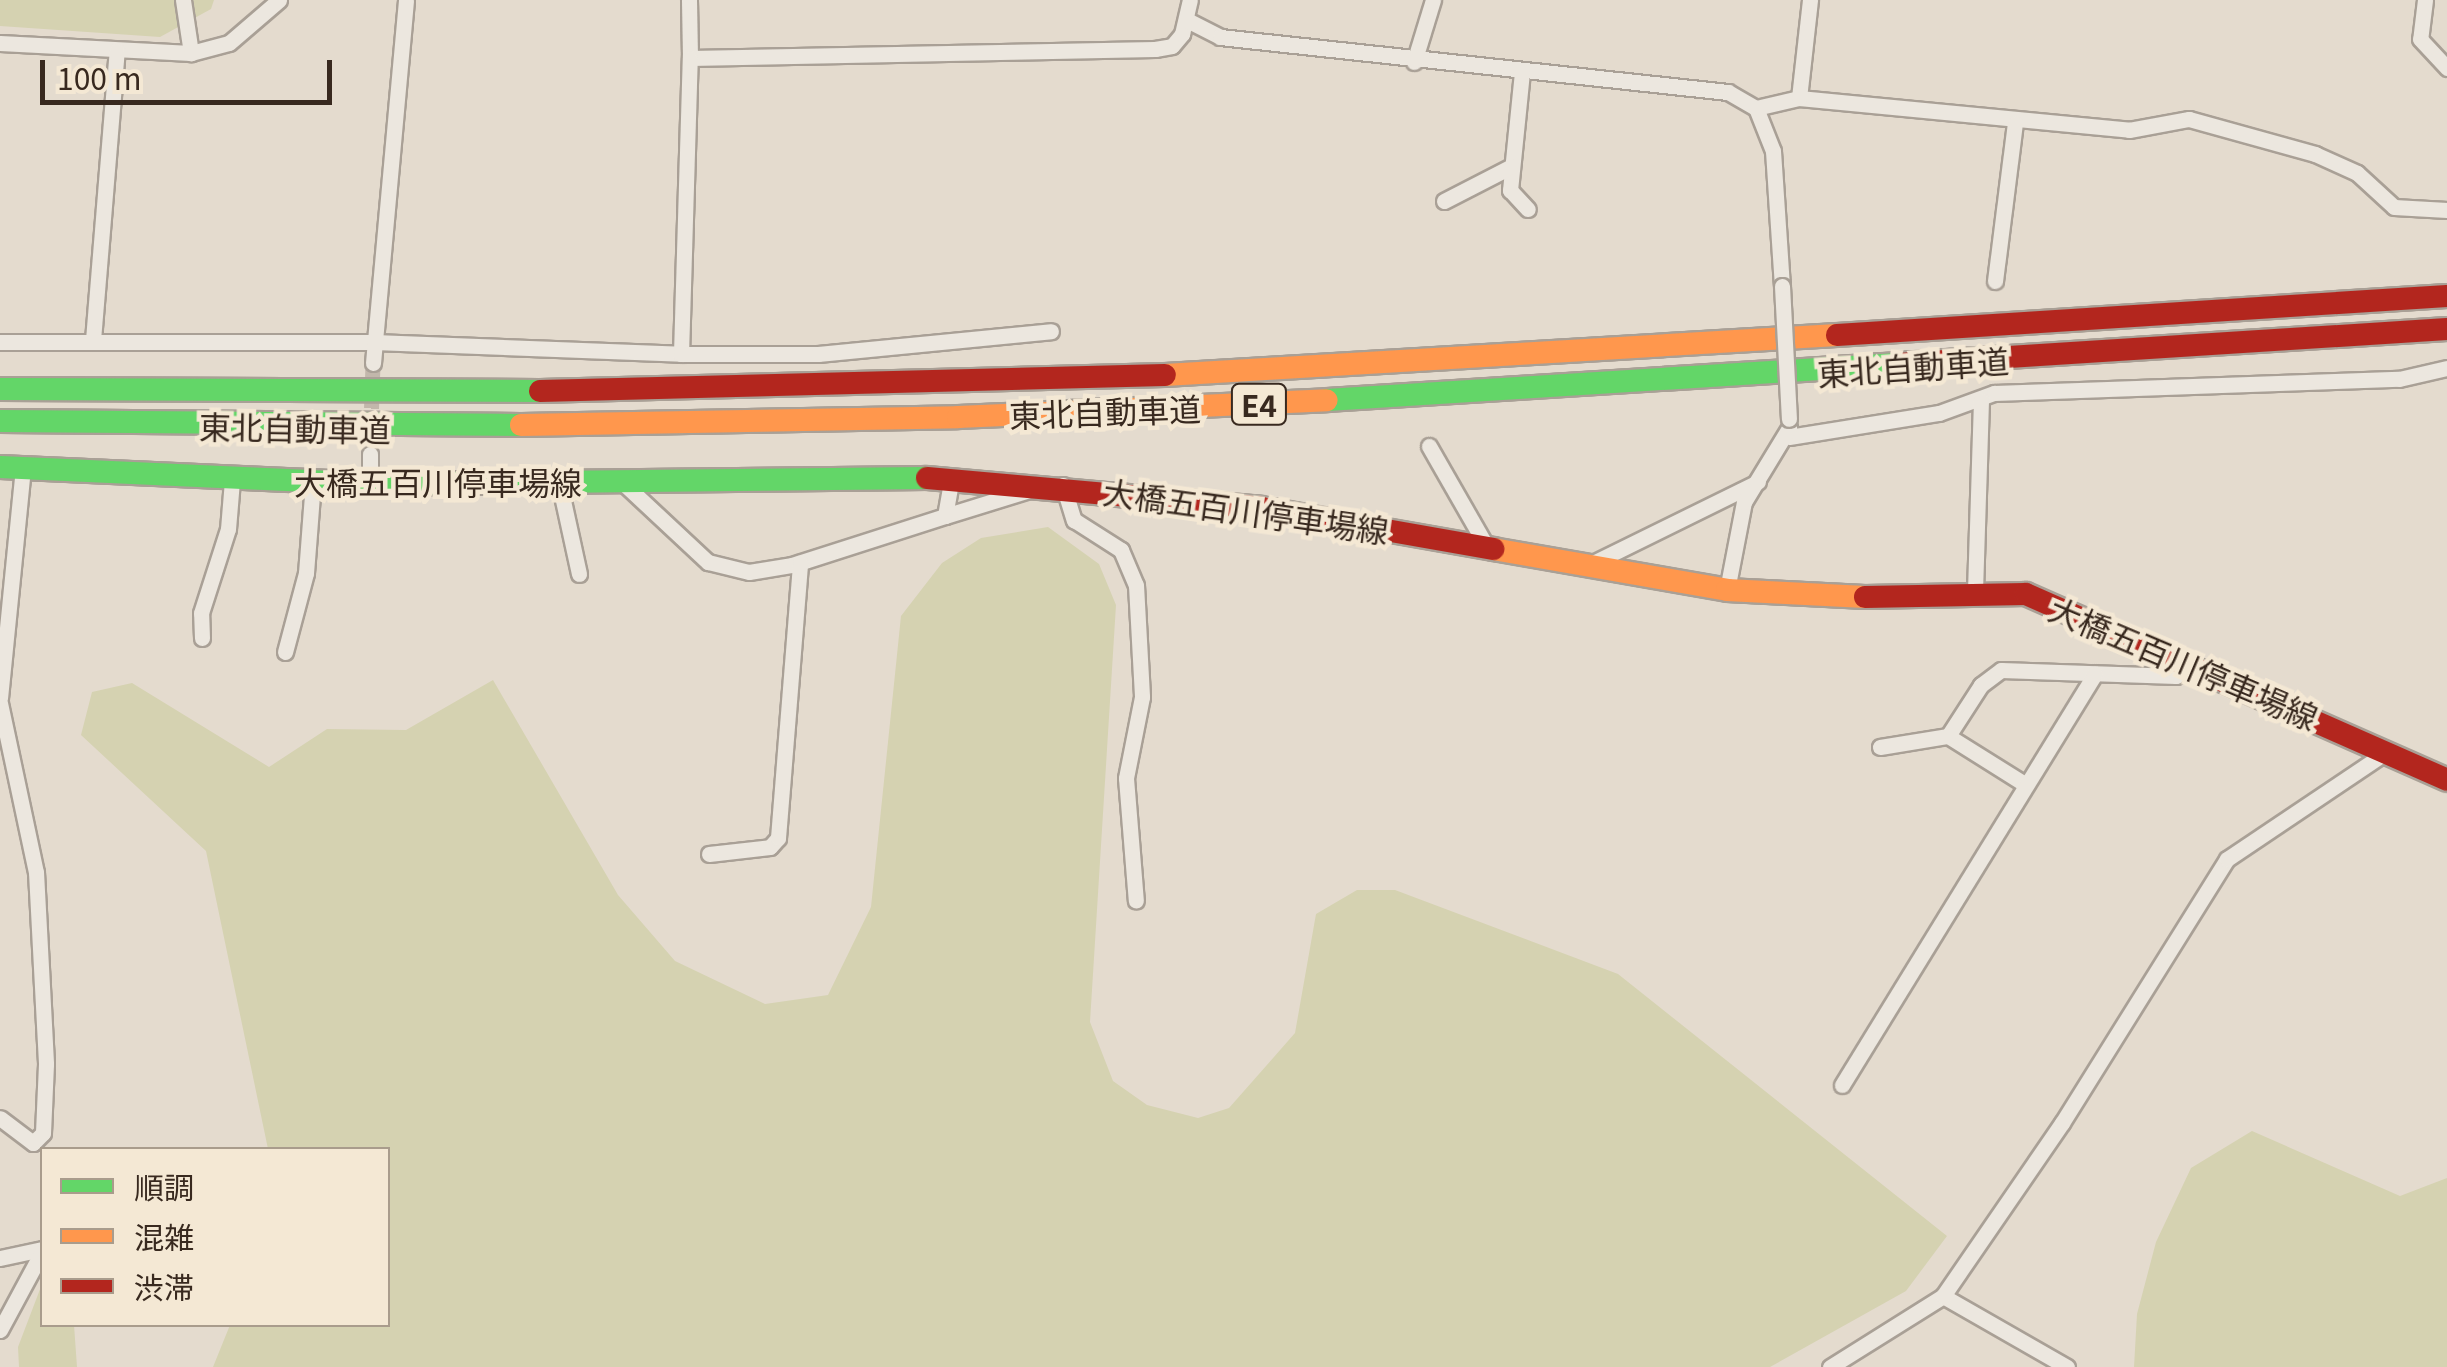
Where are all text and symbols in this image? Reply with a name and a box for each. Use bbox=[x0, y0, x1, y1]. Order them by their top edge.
scale bar bbox=[45, 40, 338, 102]
text: 100 m bbox=[57, 55, 141, 99]
street label: 東北自動車道 bbox=[1816, 340, 2010, 392]
road number: E4 bbox=[1229, 379, 1289, 429]
street label: 東北自動車道 bbox=[1008, 388, 1202, 434]
street label: 東北自動車道 bbox=[199, 406, 391, 448]
street label: 大橋五百川停車場線 bbox=[294, 462, 582, 500]
street label: 大橋五百川停車場線 bbox=[1101, 471, 1391, 549]
street label: 大橋五百川停車場線 bbox=[2044, 588, 2324, 736]
legend bbox=[40, 1147, 390, 1327]
text: 順調 bbox=[134, 1164, 194, 1208]
text: 混雑 bbox=[134, 1214, 194, 1258]
text: 渋滞 bbox=[134, 1264, 194, 1308]

